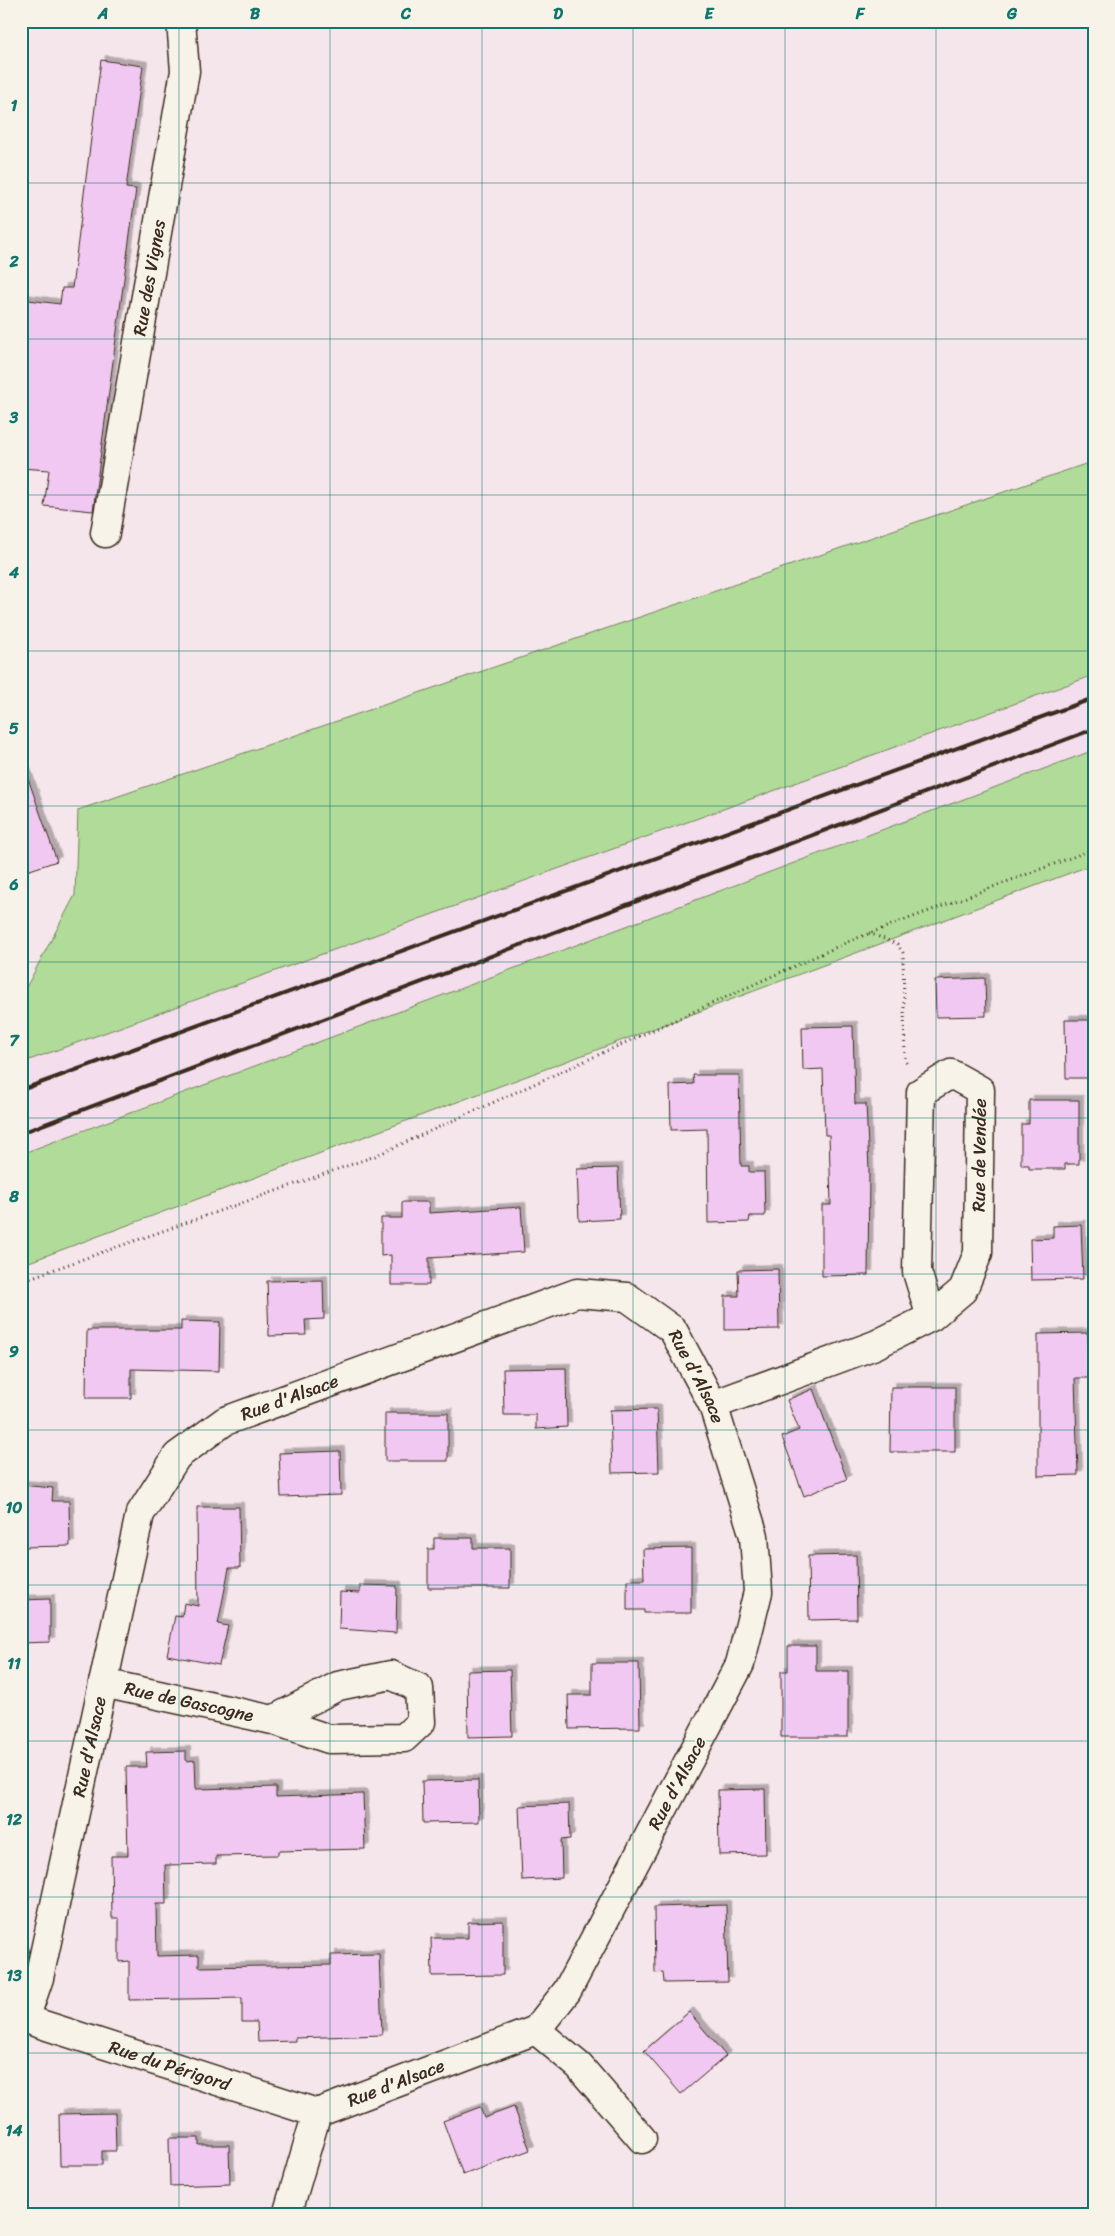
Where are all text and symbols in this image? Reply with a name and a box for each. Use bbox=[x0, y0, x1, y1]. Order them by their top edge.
text: A bbox=[97, 0, 108, 28]
text: B bbox=[250, 0, 261, 28]
text: C bbox=[400, 0, 412, 28]
text: D bbox=[553, 0, 563, 28]
text: E bbox=[705, 0, 715, 28]
text: F bbox=[855, 0, 866, 28]
text: G bbox=[1006, 0, 1018, 28]
text: 1 bbox=[11, 91, 18, 120]
street label: Rue des Vignes bbox=[123, 216, 175, 339]
text: 2 bbox=[8, 247, 19, 276]
text: 3 bbox=[9, 403, 19, 432]
text: 4 bbox=[8, 558, 19, 587]
text: 5 bbox=[9, 714, 19, 743]
text: 6 bbox=[8, 870, 19, 899]
text: 7 bbox=[9, 1026, 20, 1055]
street label: Rue de Vendée bbox=[963, 1098, 996, 1212]
text: 8 bbox=[8, 1182, 19, 1211]
street label: Rue d'Alsace bbox=[659, 1323, 734, 1427]
text: 9 bbox=[9, 1337, 19, 1366]
street label: Rue d'Alsace bbox=[236, 1365, 343, 1430]
text: 10 bbox=[6, 1493, 22, 1522]
text: 11 bbox=[7, 1649, 21, 1678]
street label: Rue de Gascogne bbox=[121, 1672, 257, 1731]
street label: Rue d'Alsace bbox=[63, 1693, 116, 1800]
street label: Rue d'Alsace bbox=[639, 1730, 715, 1836]
text: 12 bbox=[6, 1805, 23, 1834]
text: 13 bbox=[6, 1961, 22, 1990]
street label: Rue du Périgord bbox=[105, 2031, 236, 2101]
street label: Rue d'Alsace bbox=[342, 2050, 450, 2116]
text: 14 bbox=[6, 2116, 22, 2145]

